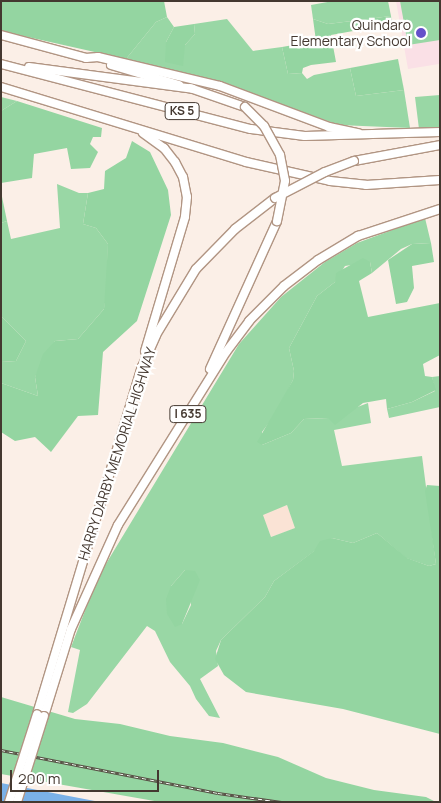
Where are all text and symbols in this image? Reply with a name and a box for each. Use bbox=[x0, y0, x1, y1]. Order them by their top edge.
place label: Quindaro Elementary School bbox=[291, 17, 411, 49]
marker: Quindaro Elementary School bbox=[415, 27, 427, 39]
road number: KS 5 bbox=[164, 102, 200, 120]
street label: HARRY DARBY MEMORIAL HIGHWAY bbox=[74, 344, 160, 564]
road number: I 635 bbox=[169, 404, 207, 424]
scale bar bbox=[12, 760, 161, 792]
text: 200 m bbox=[18, 768, 61, 789]

